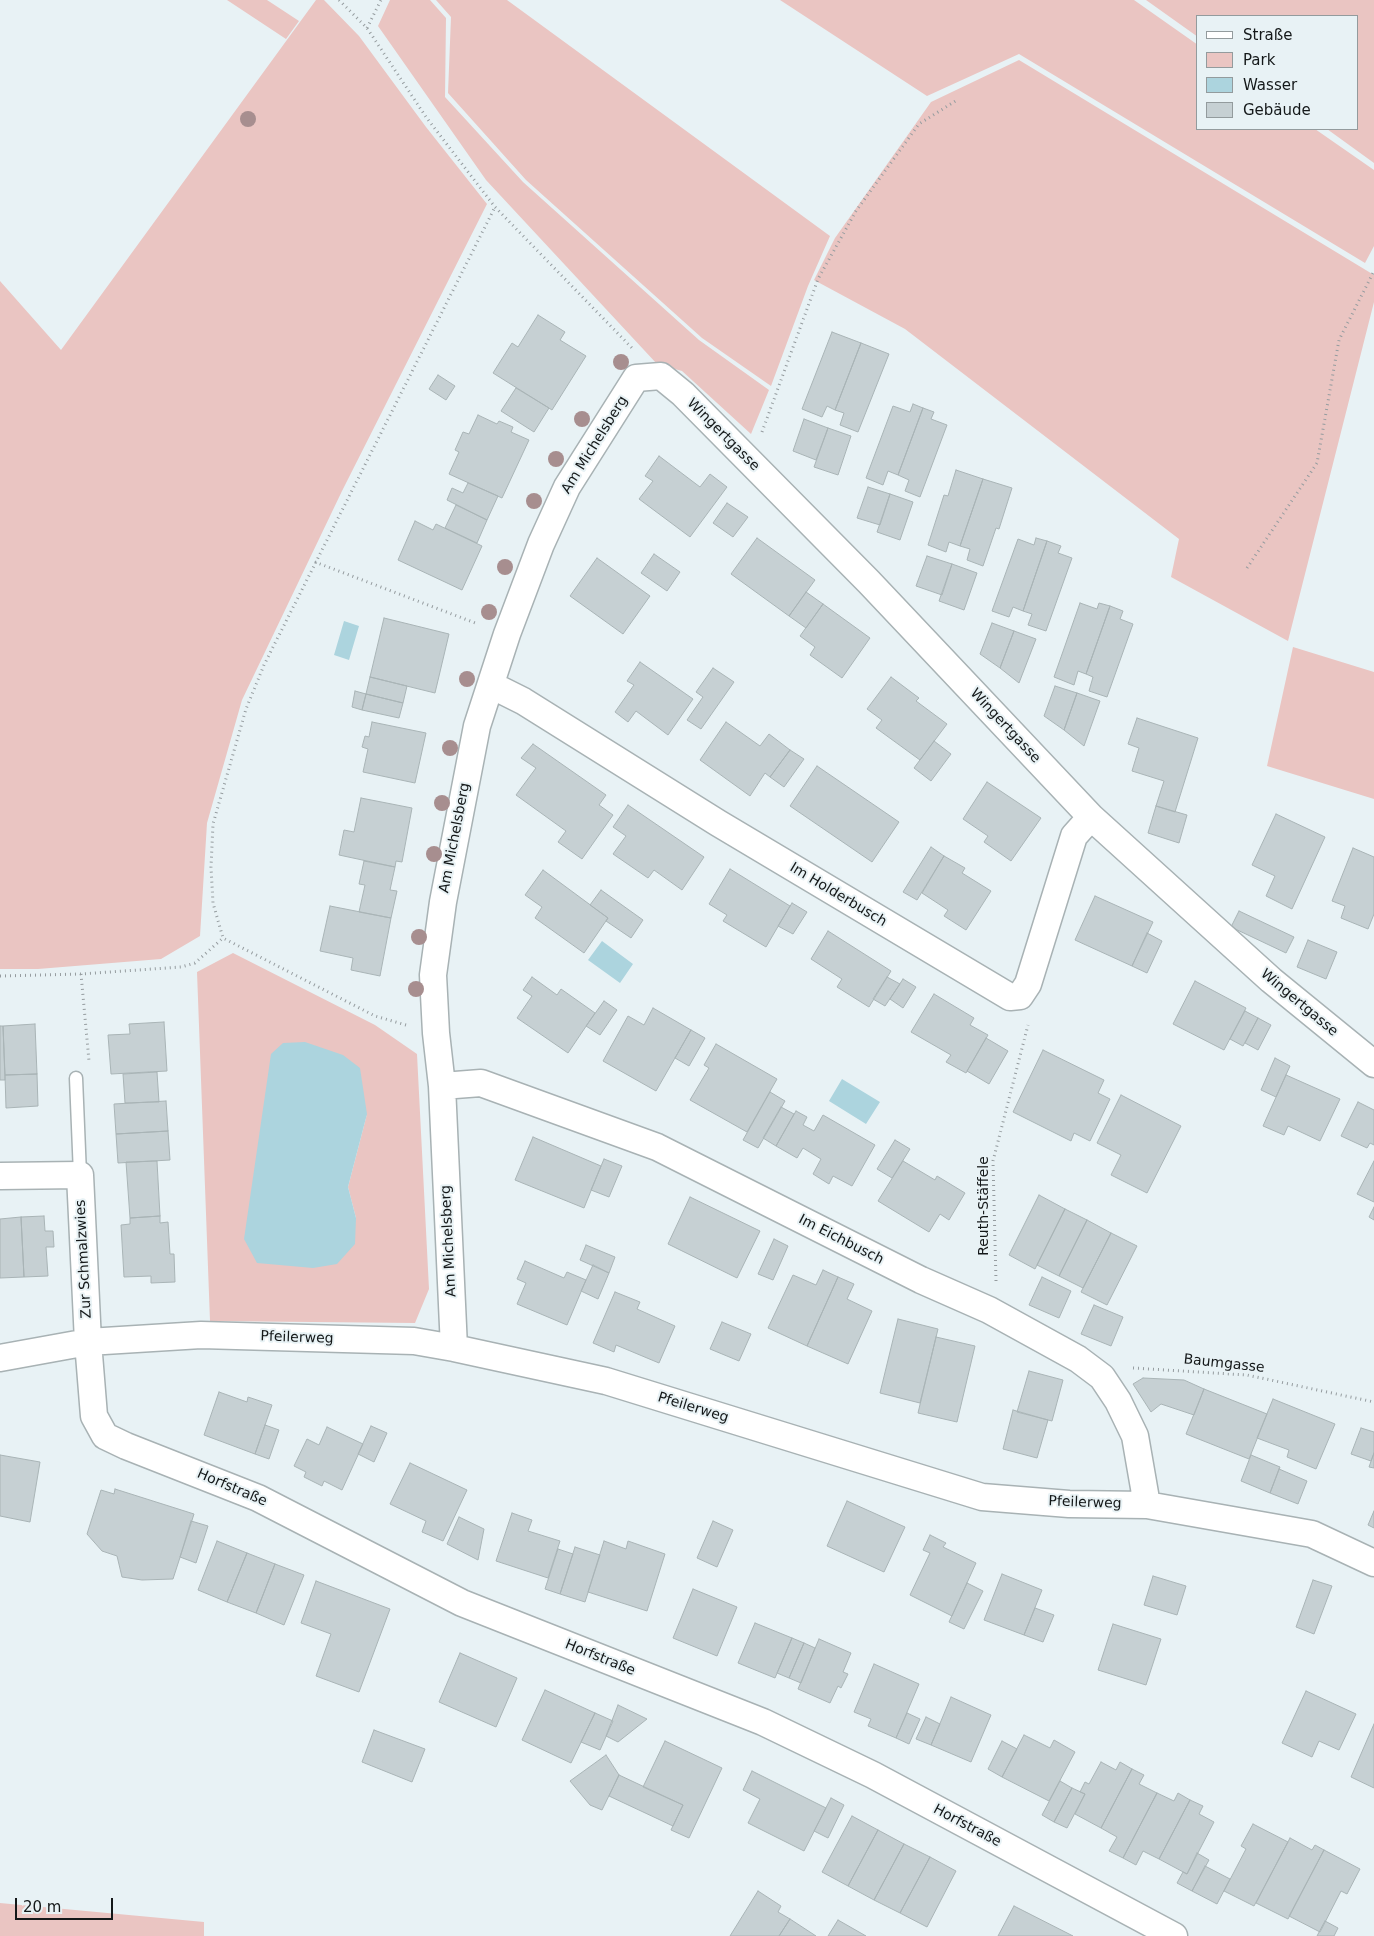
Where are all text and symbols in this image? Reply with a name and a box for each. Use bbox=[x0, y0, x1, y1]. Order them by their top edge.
legend bbox=[1196, 15, 1359, 130]
text: Straße bbox=[1243, 26, 1292, 44]
text: Park bbox=[1243, 51, 1275, 69]
text: Wasser bbox=[1243, 76, 1297, 94]
text: Gebäude bbox=[1243, 101, 1311, 119]
street label: Am Michelsberg bbox=[558, 393, 632, 497]
street label: Wingertgasse bbox=[683, 395, 763, 475]
street label: Wingertgasse bbox=[966, 685, 1044, 767]
street label: Am Michelsberg bbox=[436, 781, 474, 895]
street label: Im Holderbusch bbox=[786, 859, 890, 931]
street label: Wingertgasse bbox=[1257, 966, 1341, 1040]
street label: Reuth-Stäffele bbox=[976, 1156, 992, 1256]
street label: Am Michelsberg bbox=[438, 1185, 460, 1297]
street label: Zur Schmalzwies bbox=[73, 1199, 95, 1319]
street label: Im Eichbusch bbox=[796, 1211, 886, 1269]
street label: Pfeilerweg bbox=[260, 1328, 334, 1348]
street label: Baumgasse bbox=[1183, 1351, 1265, 1377]
street label: Pfeilerweg bbox=[656, 1389, 730, 1427]
street label: Horfstraße bbox=[195, 1466, 269, 1510]
street label: Pfeilerweg bbox=[1048, 1493, 1122, 1513]
street label: Horfstraße bbox=[562, 1636, 638, 1680]
street label: Horfstraße bbox=[930, 1801, 1004, 1851]
scale bar bbox=[18, 1888, 115, 1920]
text: 20 m bbox=[23, 1898, 61, 1916]

